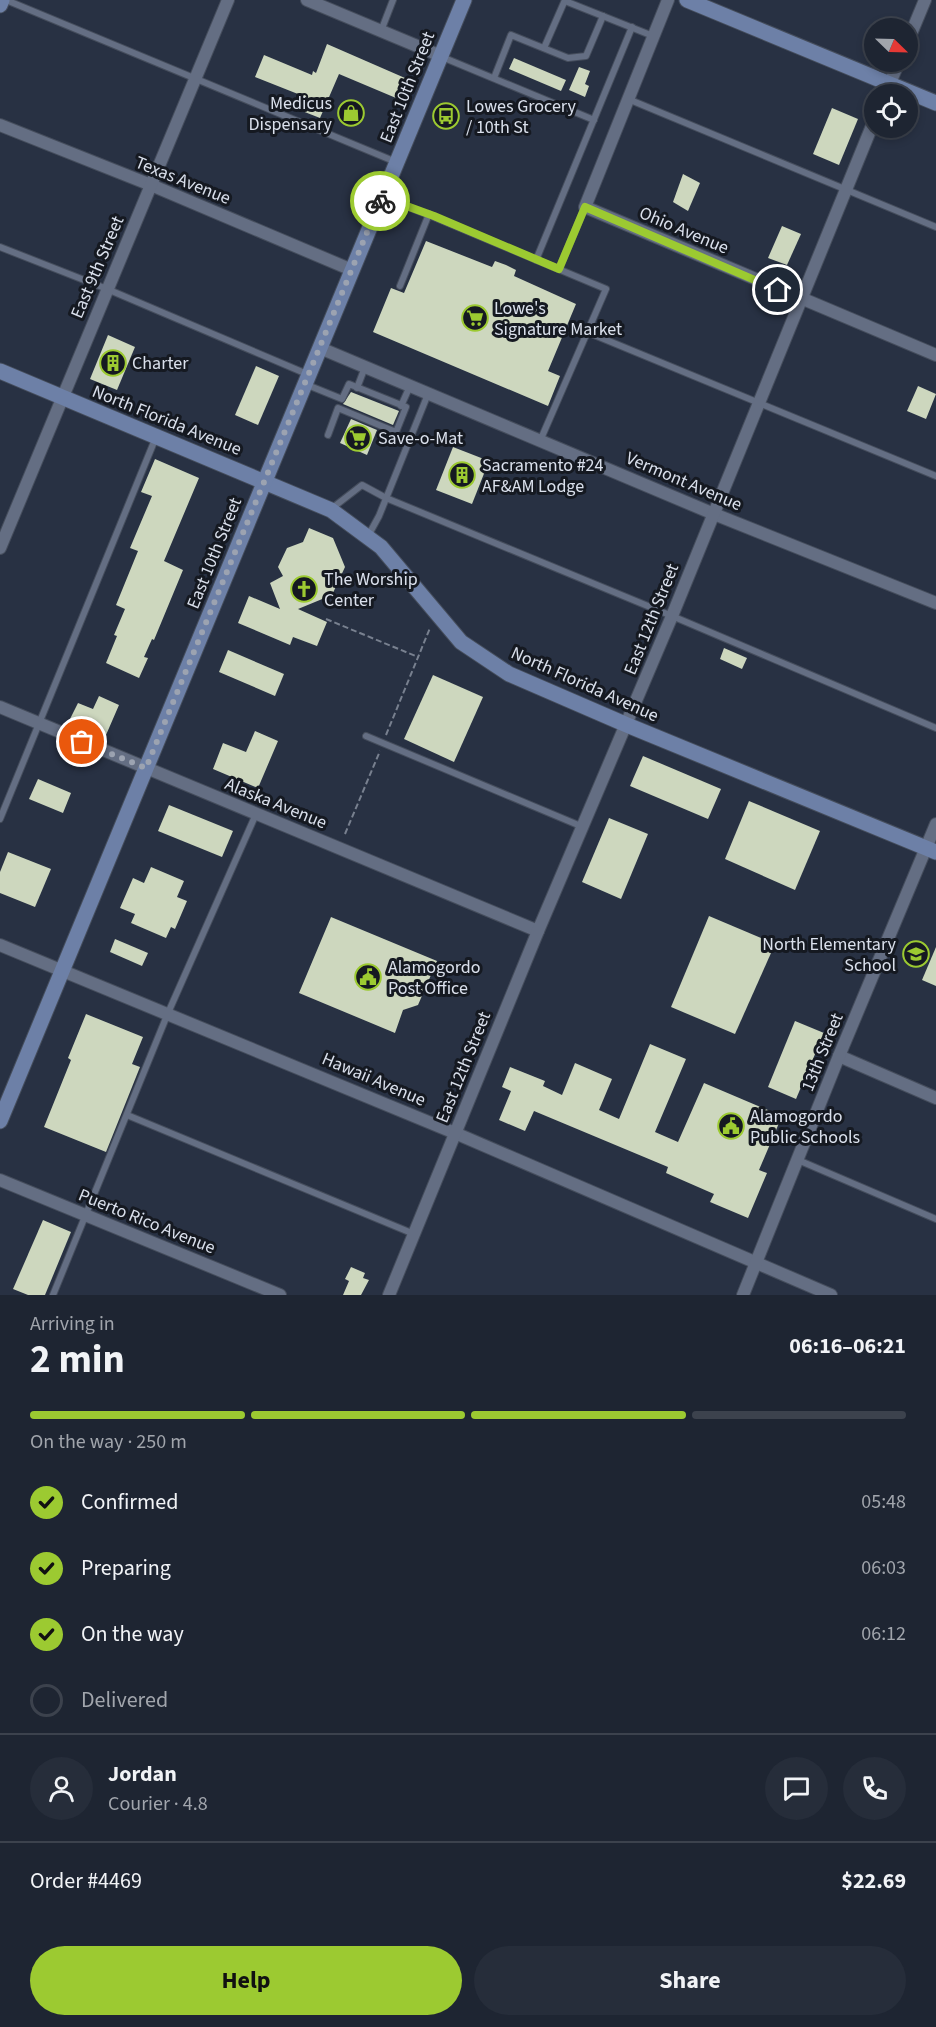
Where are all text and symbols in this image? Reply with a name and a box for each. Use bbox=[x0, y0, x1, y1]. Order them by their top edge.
north arrow bbox=[864, 18, 918, 72]
map controls bbox=[864, 18, 918, 138]
street label: East 10th Street bbox=[374, 28, 441, 147]
button: locate bbox=[864, 84, 918, 138]
place label: Medicus Dispensary bbox=[248, 91, 333, 137]
place label: Lowes Grocery / 10th St bbox=[466, 94, 577, 140]
shop icon: Medicus Dispensary bbox=[336, 98, 366, 128]
bus stop icon: Lowes Grocery / 10th St bbox=[431, 101, 461, 131]
street label: Texas Avenue bbox=[131, 150, 234, 211]
courier bbox=[350, 171, 410, 231]
icon: bike bbox=[364, 185, 397, 218]
street label: Ohio Avenue bbox=[635, 200, 732, 261]
street label: East 9th Street bbox=[65, 212, 130, 322]
pin bbox=[752, 264, 803, 315]
icon: home bbox=[761, 273, 794, 306]
place label: Lowe's Signature Market bbox=[494, 296, 622, 342]
supermarket icon: Lowe's Signature Market bbox=[460, 303, 490, 333]
building icon: Charter bbox=[98, 348, 128, 378]
place label: Charter bbox=[132, 351, 189, 376]
street label: North Florida Avenue bbox=[88, 379, 245, 462]
supermarket icon: Save-o-Mat bbox=[343, 423, 373, 453]
place label: Save-o-Mat bbox=[378, 426, 463, 451]
street label: Vermont Avenue bbox=[622, 446, 746, 517]
place label: Sacramento #24 AF&AM Lodge bbox=[482, 453, 604, 499]
building icon: Sacramento #24 AF&AM Lodge bbox=[447, 460, 477, 490]
street label: East 10th Street bbox=[181, 494, 248, 613]
street label: East 12th Street bbox=[618, 560, 685, 679]
place label: The Worship Center bbox=[324, 567, 418, 613]
church icon: The Worship Center bbox=[289, 574, 319, 604]
street label: North Florida Avenue bbox=[507, 641, 663, 728]
pin bbox=[56, 716, 107, 767]
icon: bag bbox=[65, 725, 98, 758]
street label: Alaska Avenue bbox=[221, 772, 331, 835]
place label: North Elementary School bbox=[762, 932, 897, 978]
school or university icon: North Elementary School bbox=[901, 939, 931, 969]
place label: Alamogordo Post Office bbox=[388, 955, 481, 1001]
public building icon: Alamogordo Post Office bbox=[353, 962, 383, 992]
street label: East 12th Street bbox=[430, 1008, 497, 1127]
street label: 13th Street bbox=[795, 1009, 850, 1095]
street label: Hawaii Avenue bbox=[318, 1046, 430, 1113]
place label: Alamogordo Public Schools bbox=[750, 1104, 860, 1150]
public building icon: Alamogordo Public Schools bbox=[716, 1111, 746, 1141]
street label: Puerto Rico Avenue bbox=[75, 1183, 219, 1260]
text: Arriving in bbox=[30, 1310, 115, 1338]
text: 06:16–06:21 bbox=[789, 1330, 906, 1362]
text: 2 min bbox=[30, 1332, 125, 1388]
text: On the way · 250 m bbox=[30, 1428, 187, 1456]
icon: check bbox=[30, 1486, 63, 1519]
text: Confirmed bbox=[81, 1486, 178, 1518]
text: 05:48 bbox=[861, 1488, 906, 1516]
icon: check bbox=[30, 1552, 63, 1585]
text: Preparing bbox=[81, 1552, 171, 1584]
text: 06:03 bbox=[861, 1554, 906, 1582]
icon: check bbox=[30, 1618, 63, 1651]
text: On the way bbox=[81, 1618, 184, 1650]
text: 06:12 bbox=[861, 1620, 906, 1648]
text: Delivered bbox=[81, 1684, 168, 1716]
button: person bbox=[30, 1757, 93, 1820]
button: chat bbox=[765, 1757, 828, 1820]
button: phone bbox=[843, 1757, 906, 1820]
text: Jordan bbox=[108, 1758, 177, 1790]
text: Courier · 4.8 bbox=[108, 1790, 208, 1818]
text: Order #4469 bbox=[30, 1865, 142, 1897]
text: $22.69 bbox=[841, 1865, 906, 1897]
button: Help bbox=[30, 1946, 462, 2015]
button: Share bbox=[474, 1946, 906, 2015]

